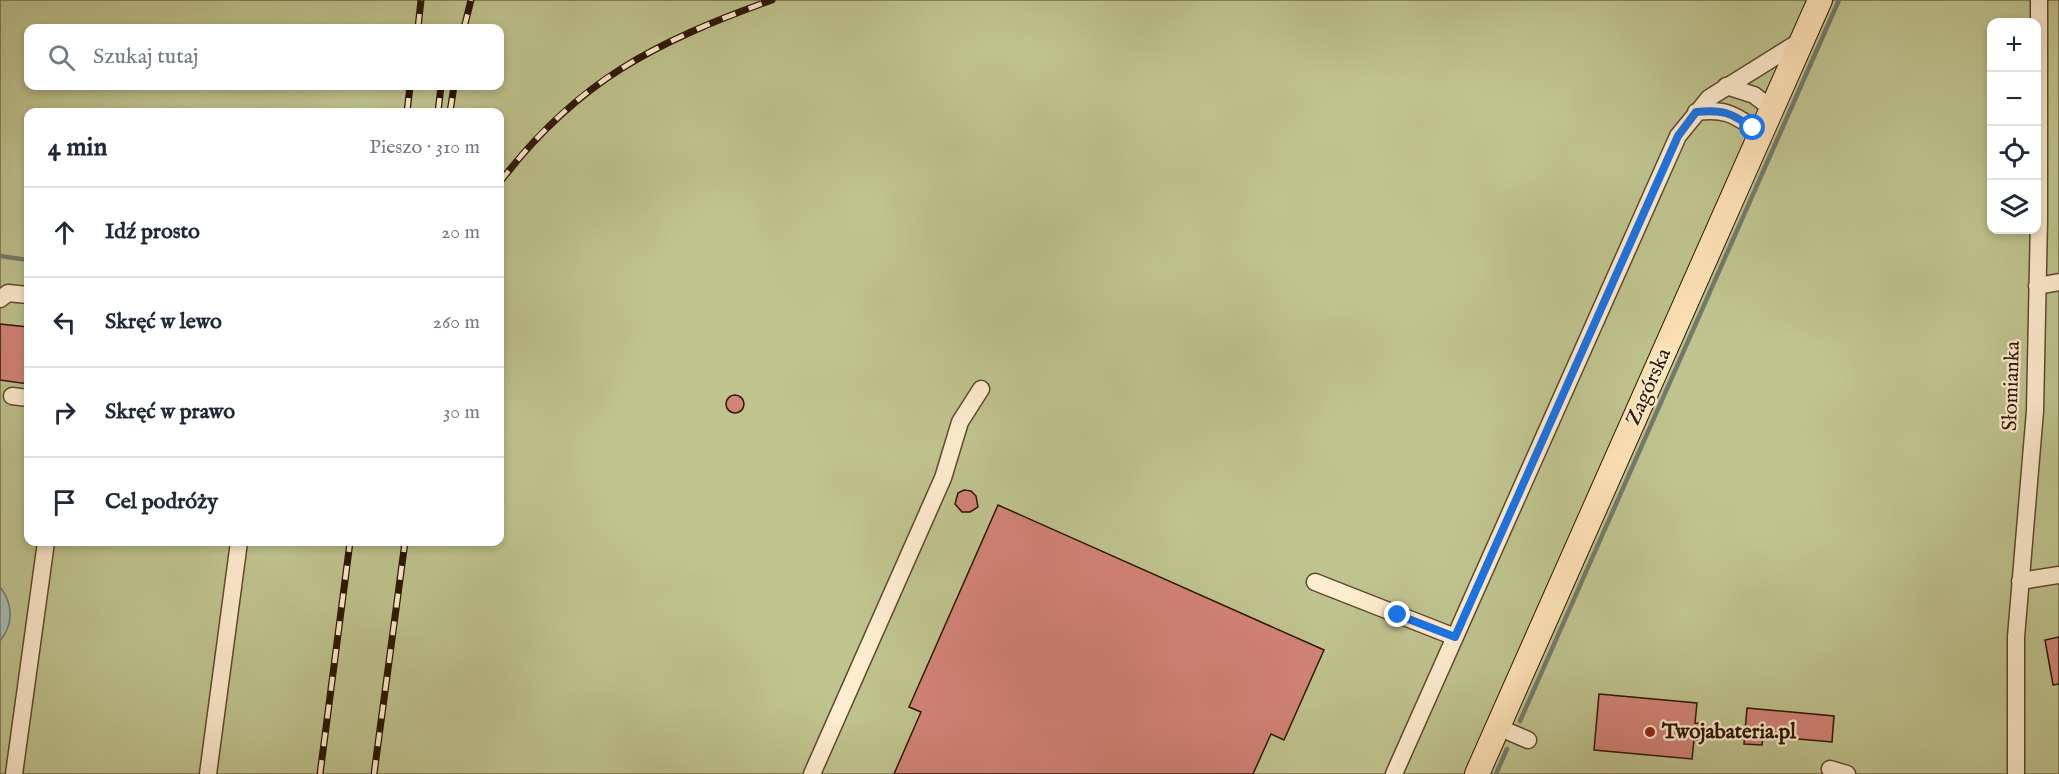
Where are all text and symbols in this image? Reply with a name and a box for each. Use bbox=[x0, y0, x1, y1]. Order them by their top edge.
map controls bbox=[1987, 18, 2041, 234]
button: + bbox=[1987, 18, 2041, 72]
search box bbox=[24, 24, 504, 90]
icon: search bbox=[45, 41, 78, 74]
text: Szukaj tutaj bbox=[93, 43, 198, 71]
button: − bbox=[1987, 72, 2041, 126]
route start bbox=[1739, 114, 1765, 140]
button: locate bbox=[1987, 126, 2041, 180]
text: 4 min bbox=[48, 131, 107, 164]
text: Pieszo · 310 m bbox=[369, 135, 480, 160]
button: layers bbox=[1987, 180, 2041, 234]
icon: ahead bbox=[48, 216, 81, 249]
text: Idź prosto bbox=[105, 218, 200, 246]
text: 20 m bbox=[441, 220, 480, 245]
icon: left bbox=[48, 306, 81, 339]
text: Skręć w lewo bbox=[105, 308, 222, 336]
text: 260 m bbox=[433, 310, 480, 335]
street label: Słomianka bbox=[1997, 340, 2027, 432]
street label: Zagórska bbox=[1620, 343, 1678, 430]
icon: right bbox=[48, 396, 81, 429]
text: Skręć w prawo bbox=[105, 398, 235, 426]
text: 30 m bbox=[443, 400, 480, 425]
icon: arrive bbox=[48, 486, 81, 519]
text: Cel podróży bbox=[105, 488, 218, 516]
route end bbox=[1384, 601, 1410, 627]
place label: Twojabateria.pl bbox=[1661, 719, 1797, 746]
marker: Twojabateria.pl bbox=[1643, 725, 1657, 739]

